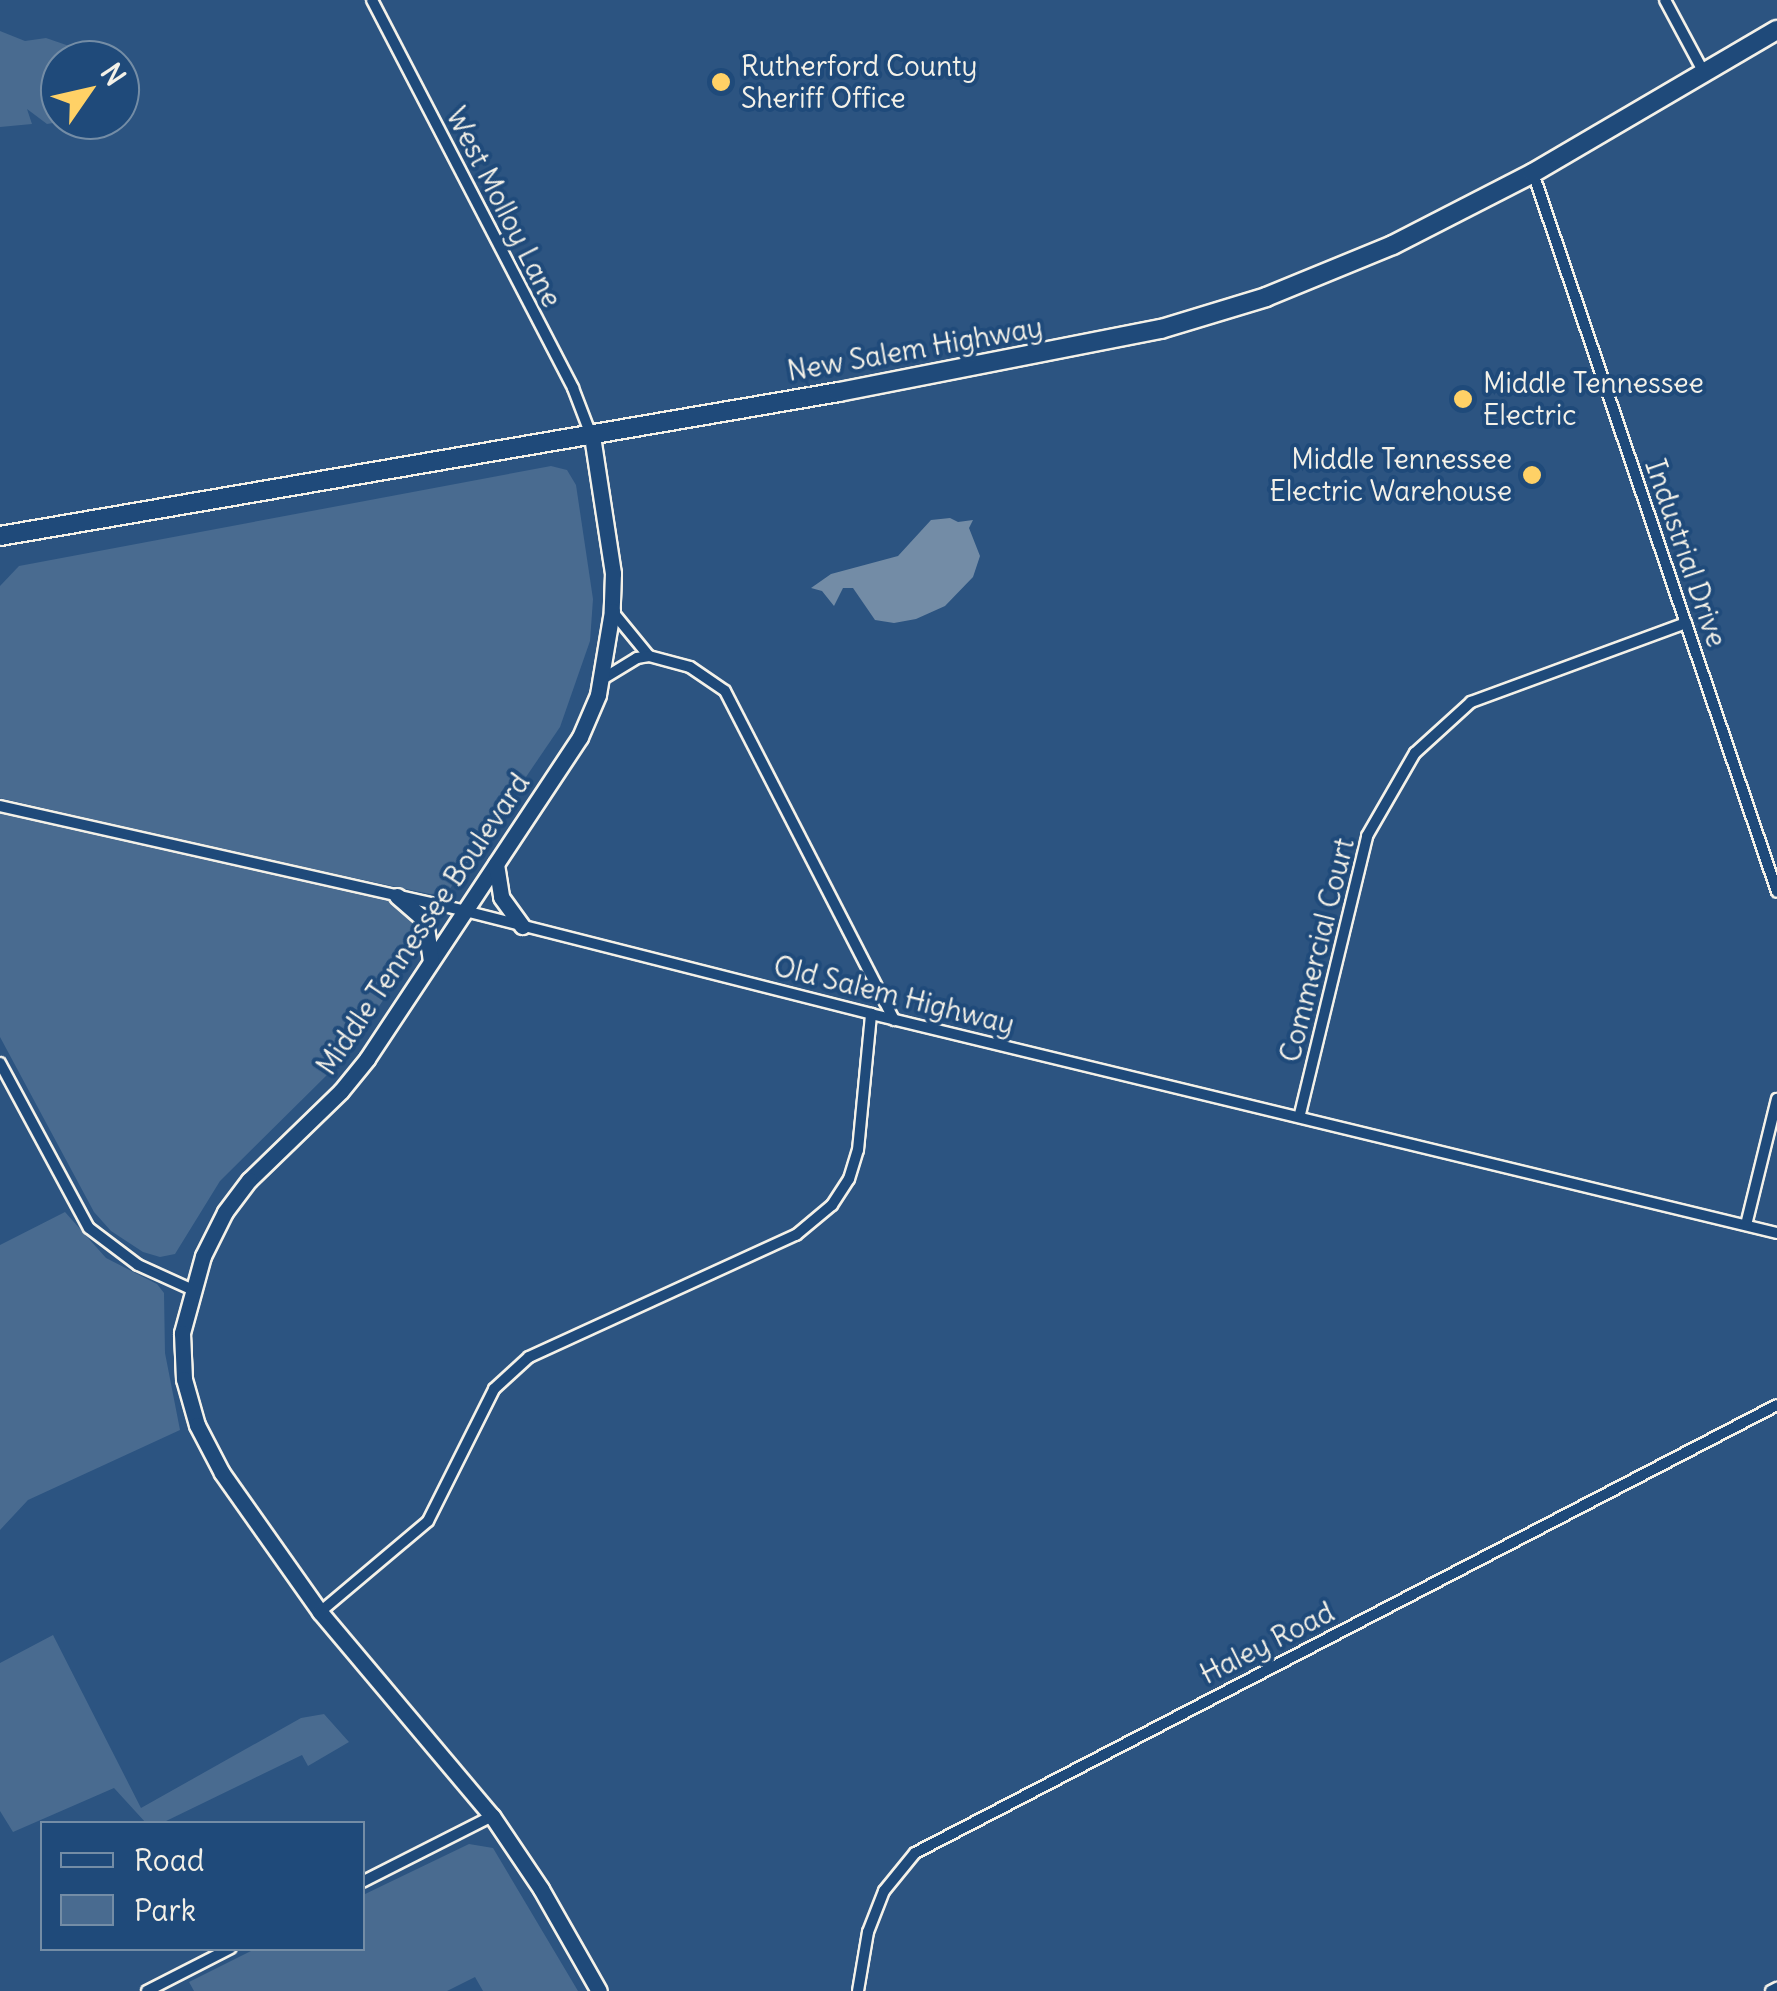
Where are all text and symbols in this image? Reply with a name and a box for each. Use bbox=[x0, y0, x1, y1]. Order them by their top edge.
north arrow bbox=[40, 40, 140, 140]
place label: Rutherford County Sheriff Office bbox=[741, 49, 977, 115]
text: N bbox=[93, 56, 134, 92]
marker: Rutherford County Sheriff Office bbox=[710, 71, 732, 93]
street label: West Molloy Lane bbox=[439, 101, 569, 313]
street label: New Salem Highway bbox=[785, 310, 1045, 388]
place label: Middle Tennessee Electric bbox=[1483, 366, 1704, 432]
marker: Middle Tennessee Electric bbox=[1452, 388, 1474, 410]
place label: Middle Tennessee Electric Warehouse bbox=[1270, 442, 1512, 508]
street label: Industrial Drive bbox=[1638, 455, 1734, 651]
marker: Middle Tennessee Electric Warehouse bbox=[1521, 464, 1543, 486]
street label: Middle Tennessee Boulevard bbox=[309, 767, 537, 1081]
street label: Commercial Court bbox=[1273, 834, 1361, 1066]
street label: Old Salem Highway bbox=[770, 949, 1018, 1041]
street label: Haley Road bbox=[1194, 1595, 1340, 1691]
legend bbox=[40, 1821, 365, 1951]
text: Road bbox=[134, 1841, 204, 1879]
text: Park bbox=[134, 1891, 196, 1929]

